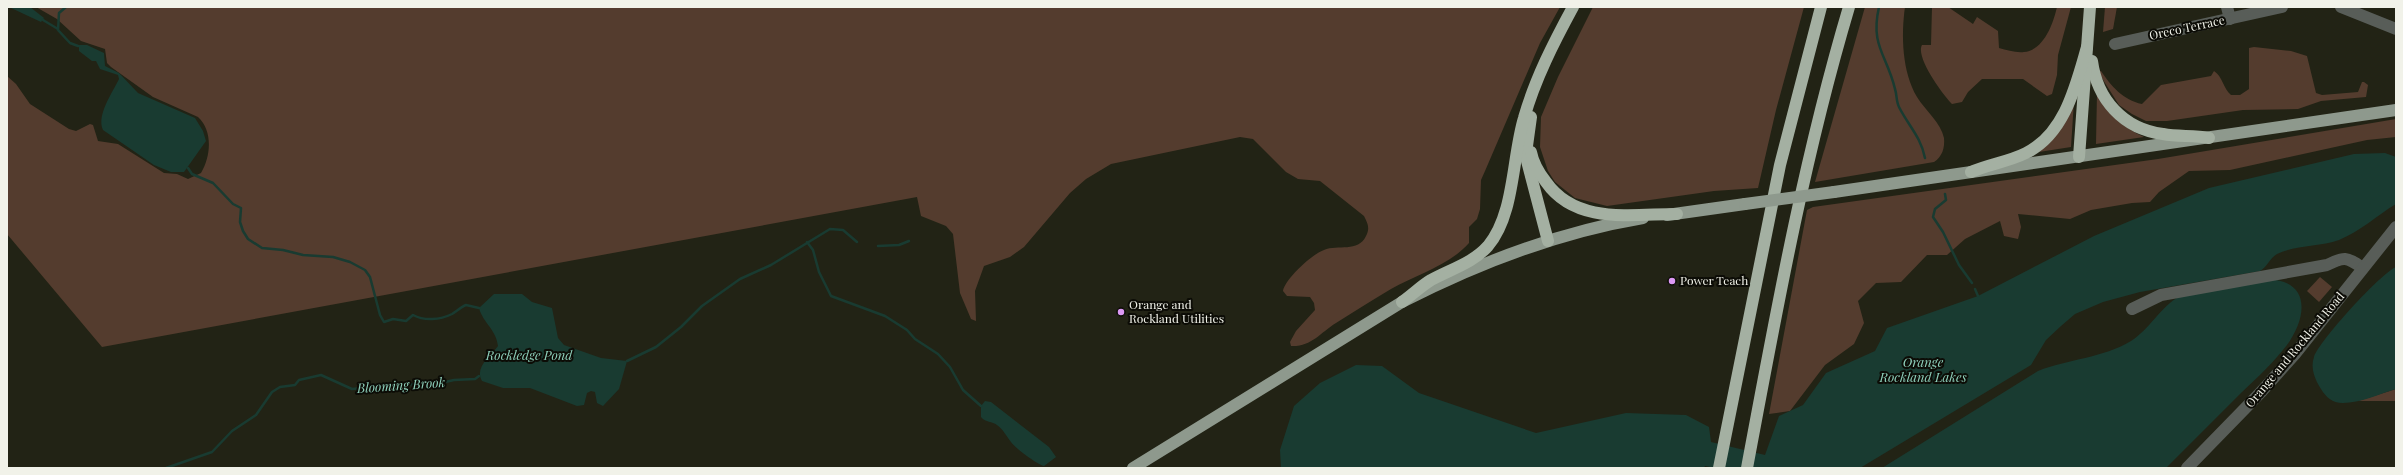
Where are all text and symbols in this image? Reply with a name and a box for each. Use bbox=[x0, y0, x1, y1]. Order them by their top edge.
street label: Oreco Terrace bbox=[2148, 11, 2226, 43]
place label: Power Teach bbox=[1680, 272, 1748, 288]
marker: Power Teach bbox=[1667, 276, 1677, 286]
street label: Orange and Rockland Road bbox=[2241, 288, 2347, 410]
place label: Orange and Rockland Utilities bbox=[1129, 296, 1224, 326]
marker: Orange and Rockland Utilities bbox=[1116, 307, 1126, 317]
water label: Rockledge Pond bbox=[485, 346, 573, 363]
water label: Orange Rockland Lakes bbox=[1878, 353, 1967, 385]
water label: Blooming Brook bbox=[355, 373, 446, 396]

